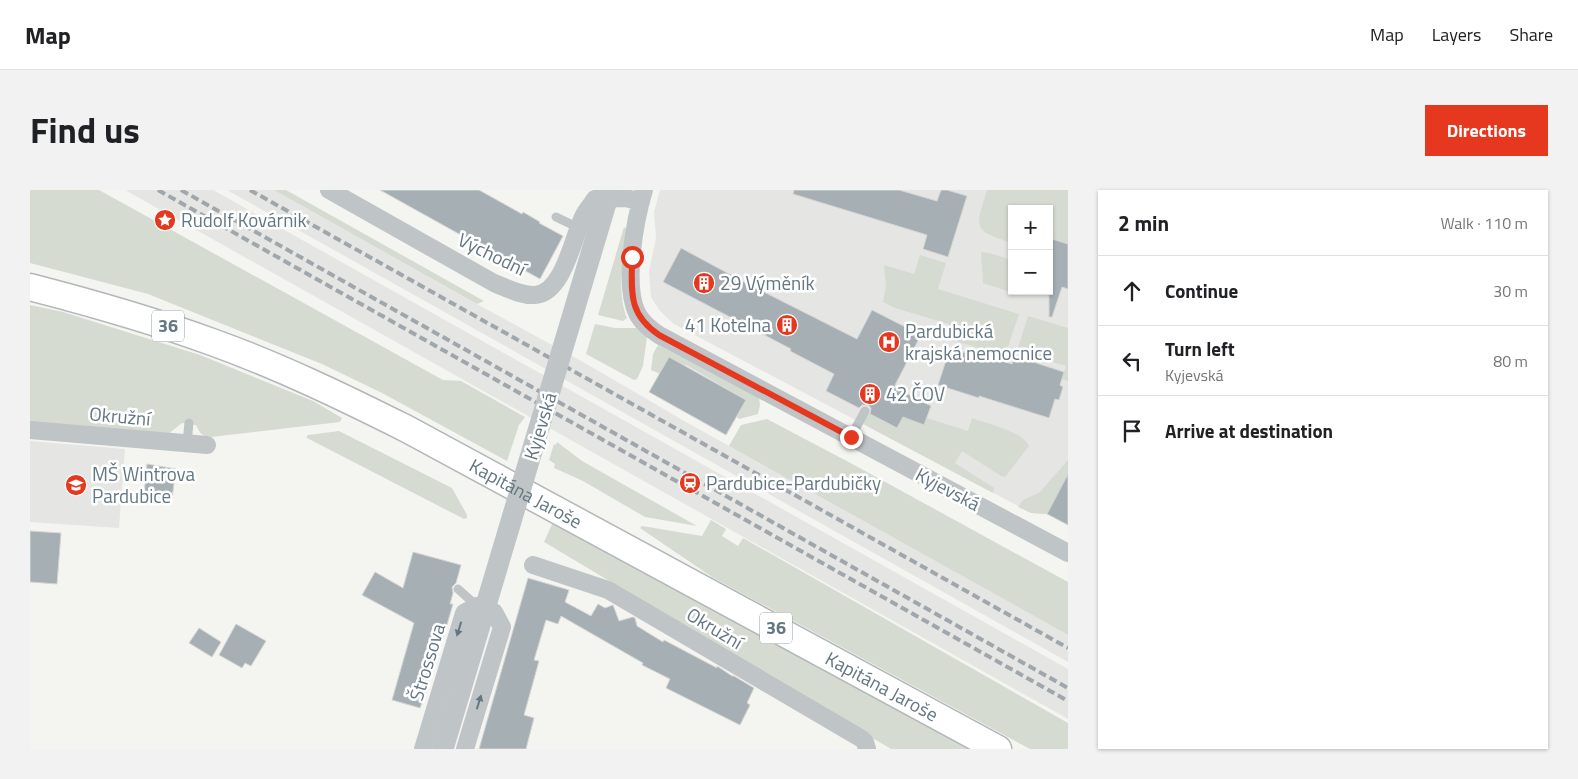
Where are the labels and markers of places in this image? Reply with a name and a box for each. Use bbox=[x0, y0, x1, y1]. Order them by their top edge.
place label: Rudolf Kovárnik bbox=[181, 205, 307, 234]
place icon: Rudolf Kovárnik bbox=[153, 208, 177, 232]
place label: 29 Výměník bbox=[720, 268, 815, 297]
building icon: 29 Výměník bbox=[692, 271, 716, 295]
place label: 41 Kotelna bbox=[685, 310, 771, 339]
building icon: 41 Kotelna bbox=[775, 313, 799, 337]
place label: Pardubická krajská nemocnice bbox=[905, 316, 1052, 367]
hospital icon: Pardubická krajská nemocnice bbox=[877, 330, 901, 354]
place label: 42 ČOV bbox=[886, 379, 945, 408]
building icon: 42 ČOV bbox=[858, 382, 882, 406]
place label: MŠ Wintrova Pardubice bbox=[92, 459, 195, 510]
place label: Pardubice-Pardubičky bbox=[706, 468, 881, 497]
station icon: Pardubice-Pardubičky bbox=[678, 471, 702, 495]
school or university icon: MŠ Wintrova Pardubice bbox=[64, 473, 88, 497]

